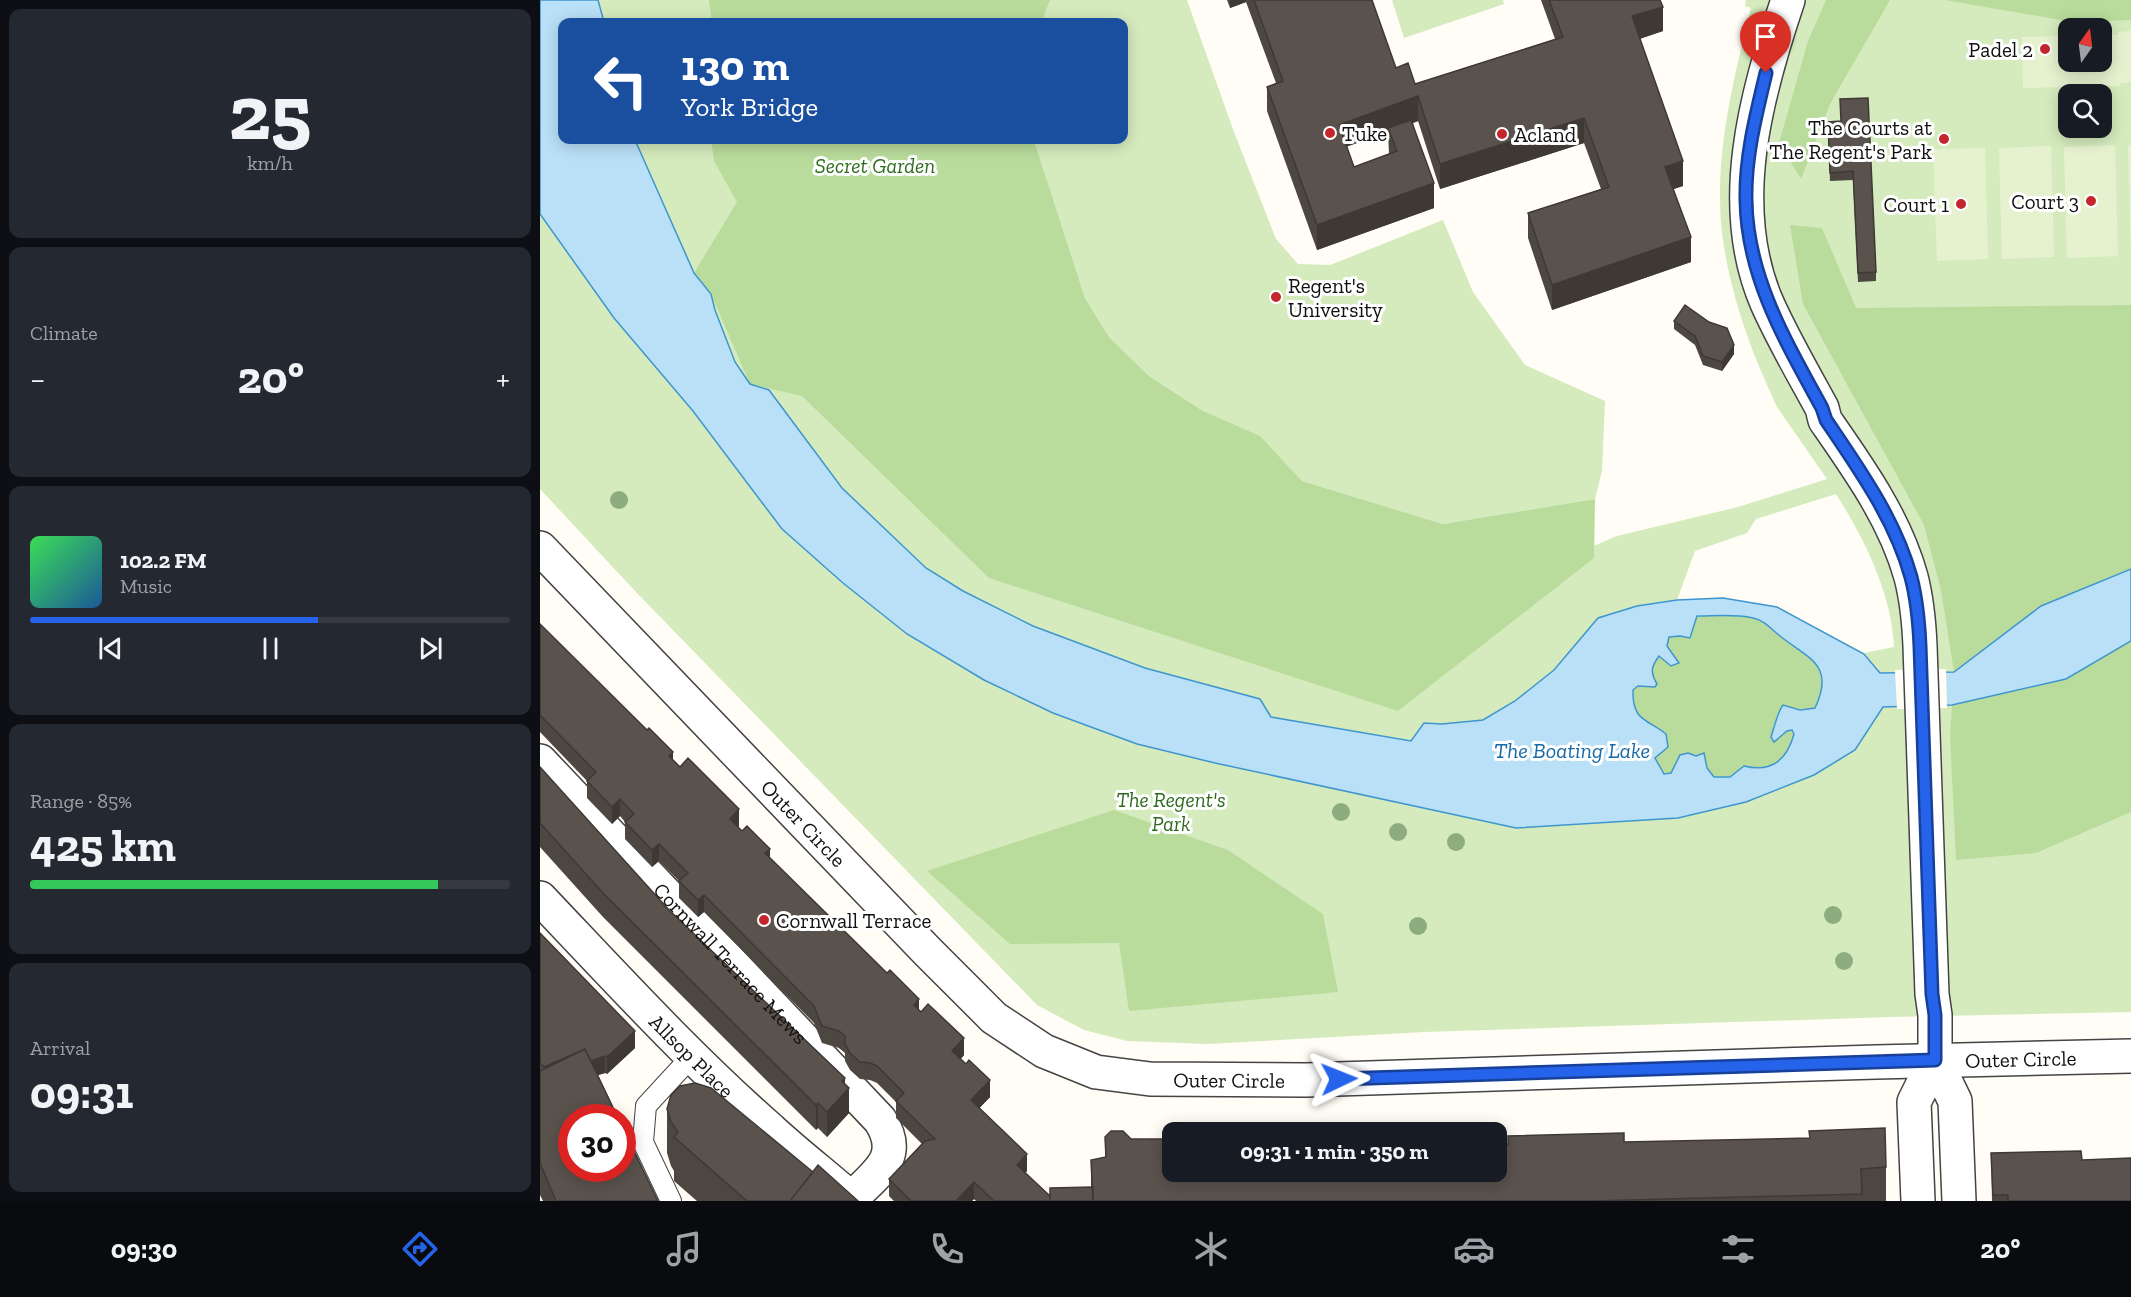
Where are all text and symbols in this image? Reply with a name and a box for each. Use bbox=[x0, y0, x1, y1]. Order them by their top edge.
pin bbox=[1740, 11, 1791, 73]
north arrow bbox=[2058, 18, 2112, 72]
map controls bbox=[2058, 18, 2112, 138]
icon: arrive bbox=[1749, 20, 1782, 53]
place label: Padel 2 bbox=[1968, 37, 2033, 62]
text: 130 m bbox=[681, 40, 789, 91]
icon: left bbox=[582, 42, 660, 120]
marker: Padel 2 bbox=[2038, 42, 2052, 56]
text: 25 bbox=[229, 65, 311, 159]
button: search bbox=[2058, 84, 2112, 138]
text: York Bridge bbox=[681, 91, 818, 123]
place label: The Courts at The Regent's Park bbox=[1769, 115, 1932, 164]
place label: Tuke bbox=[1342, 121, 1387, 146]
place label: Acland bbox=[1514, 122, 1577, 147]
marker: Tuke bbox=[1323, 126, 1337, 140]
marker: Acland bbox=[1495, 127, 1509, 141]
marker: The Courts at The Regent's Park bbox=[1937, 132, 1951, 146]
text: km/h bbox=[247, 151, 293, 175]
park label: Secret Garden bbox=[815, 153, 935, 178]
place label: Court 3 bbox=[2011, 189, 2079, 214]
place label: Court 1 bbox=[1883, 192, 1949, 217]
marker: Court 3 bbox=[2084, 194, 2098, 208]
marker: Court 1 bbox=[1954, 197, 1968, 211]
place label: Regent's University bbox=[1288, 273, 1383, 322]
marker: Regent's University bbox=[1269, 290, 1283, 304]
text: Climate bbox=[30, 321, 98, 345]
text: 20° bbox=[238, 351, 304, 405]
text: − bbox=[30, 359, 45, 398]
text: + bbox=[496, 359, 510, 398]
text: 102.2 FM bbox=[120, 547, 207, 574]
text: Music bbox=[120, 574, 172, 598]
icon: previous bbox=[94, 632, 127, 665]
icon: pause bbox=[254, 632, 287, 665]
icon: next bbox=[414, 632, 447, 665]
water label: The Boating Lake bbox=[1494, 737, 1650, 764]
street label: Outer Circle bbox=[756, 774, 852, 872]
park label: The Regent's Park bbox=[1116, 787, 1226, 836]
text: Range · 85% bbox=[30, 789, 132, 813]
text: 425 km bbox=[30, 819, 176, 873]
street label: Cornwall Terrace Mews bbox=[649, 877, 814, 1049]
place label: Cornwall Terrace bbox=[776, 908, 932, 933]
marker: Cornwall Terrace bbox=[757, 913, 771, 927]
street label: Allsop Place bbox=[645, 1009, 740, 1103]
text: Arrival bbox=[30, 1036, 90, 1060]
street label: Outer Circle bbox=[1965, 1045, 2077, 1072]
position arrow bbox=[1307, 1047, 1371, 1111]
text: 09:31 bbox=[30, 1066, 133, 1120]
street label: Outer Circle bbox=[1173, 1067, 1285, 1092]
speed limit sign: 30 bbox=[558, 1104, 636, 1182]
text: 09:31 · 1 min · 350 m bbox=[1240, 1138, 1429, 1165]
icon: directions bbox=[399, 1228, 441, 1270]
icon: music bbox=[663, 1228, 705, 1270]
icon: phone bbox=[926, 1228, 968, 1270]
icon: climate bbox=[1190, 1228, 1232, 1270]
icon: car bbox=[1453, 1228, 1495, 1270]
icon: filters bbox=[1717, 1228, 1759, 1270]
text: 09:30 bbox=[111, 1233, 177, 1265]
text: 20° bbox=[1980, 1233, 2020, 1265]

